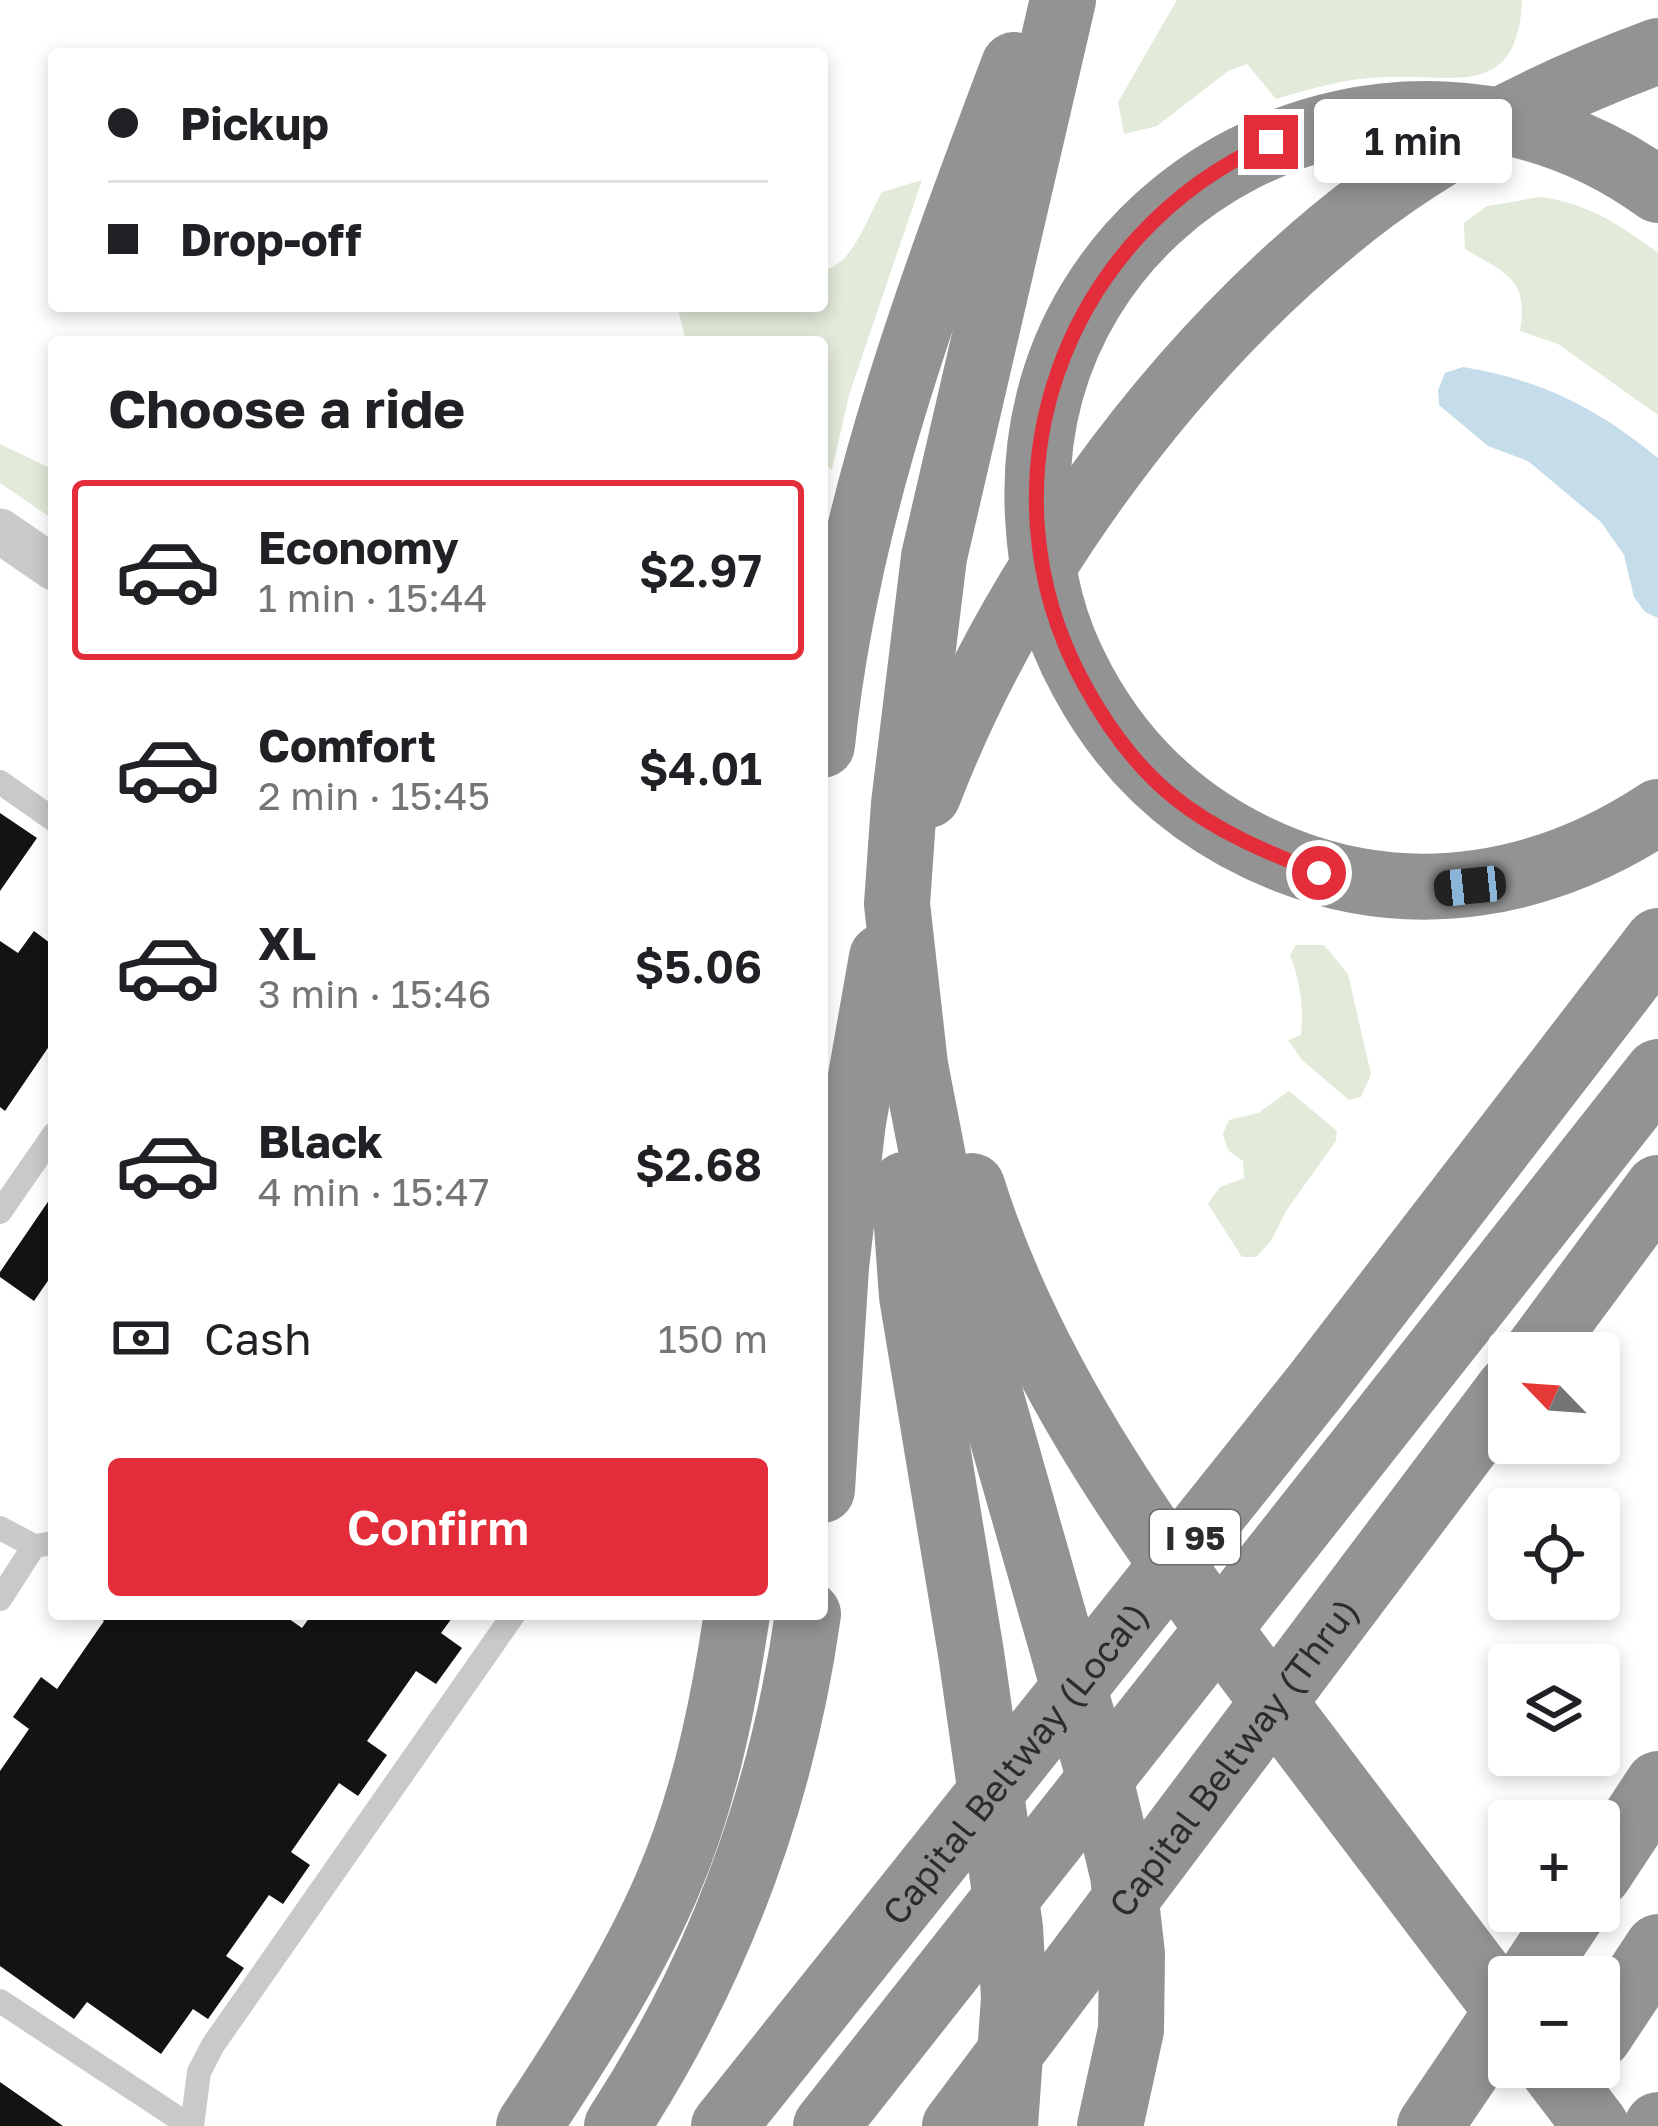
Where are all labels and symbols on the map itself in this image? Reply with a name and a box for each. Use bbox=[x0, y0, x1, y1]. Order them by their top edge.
callout: 1 min bbox=[1313, 100, 1511, 184]
route end bbox=[1244, 115, 1298, 169]
route start bbox=[1292, 846, 1346, 900]
car bbox=[1432, 864, 1508, 908]
north arrow bbox=[1488, 1332, 1620, 1464]
road number: I 95 bbox=[1150, 1510, 1240, 1564]
street label: Capital Beltway (Thru) bbox=[1099, 1589, 1366, 1924]
street label: Capital Beltway (Local) bbox=[872, 1593, 1156, 1933]

